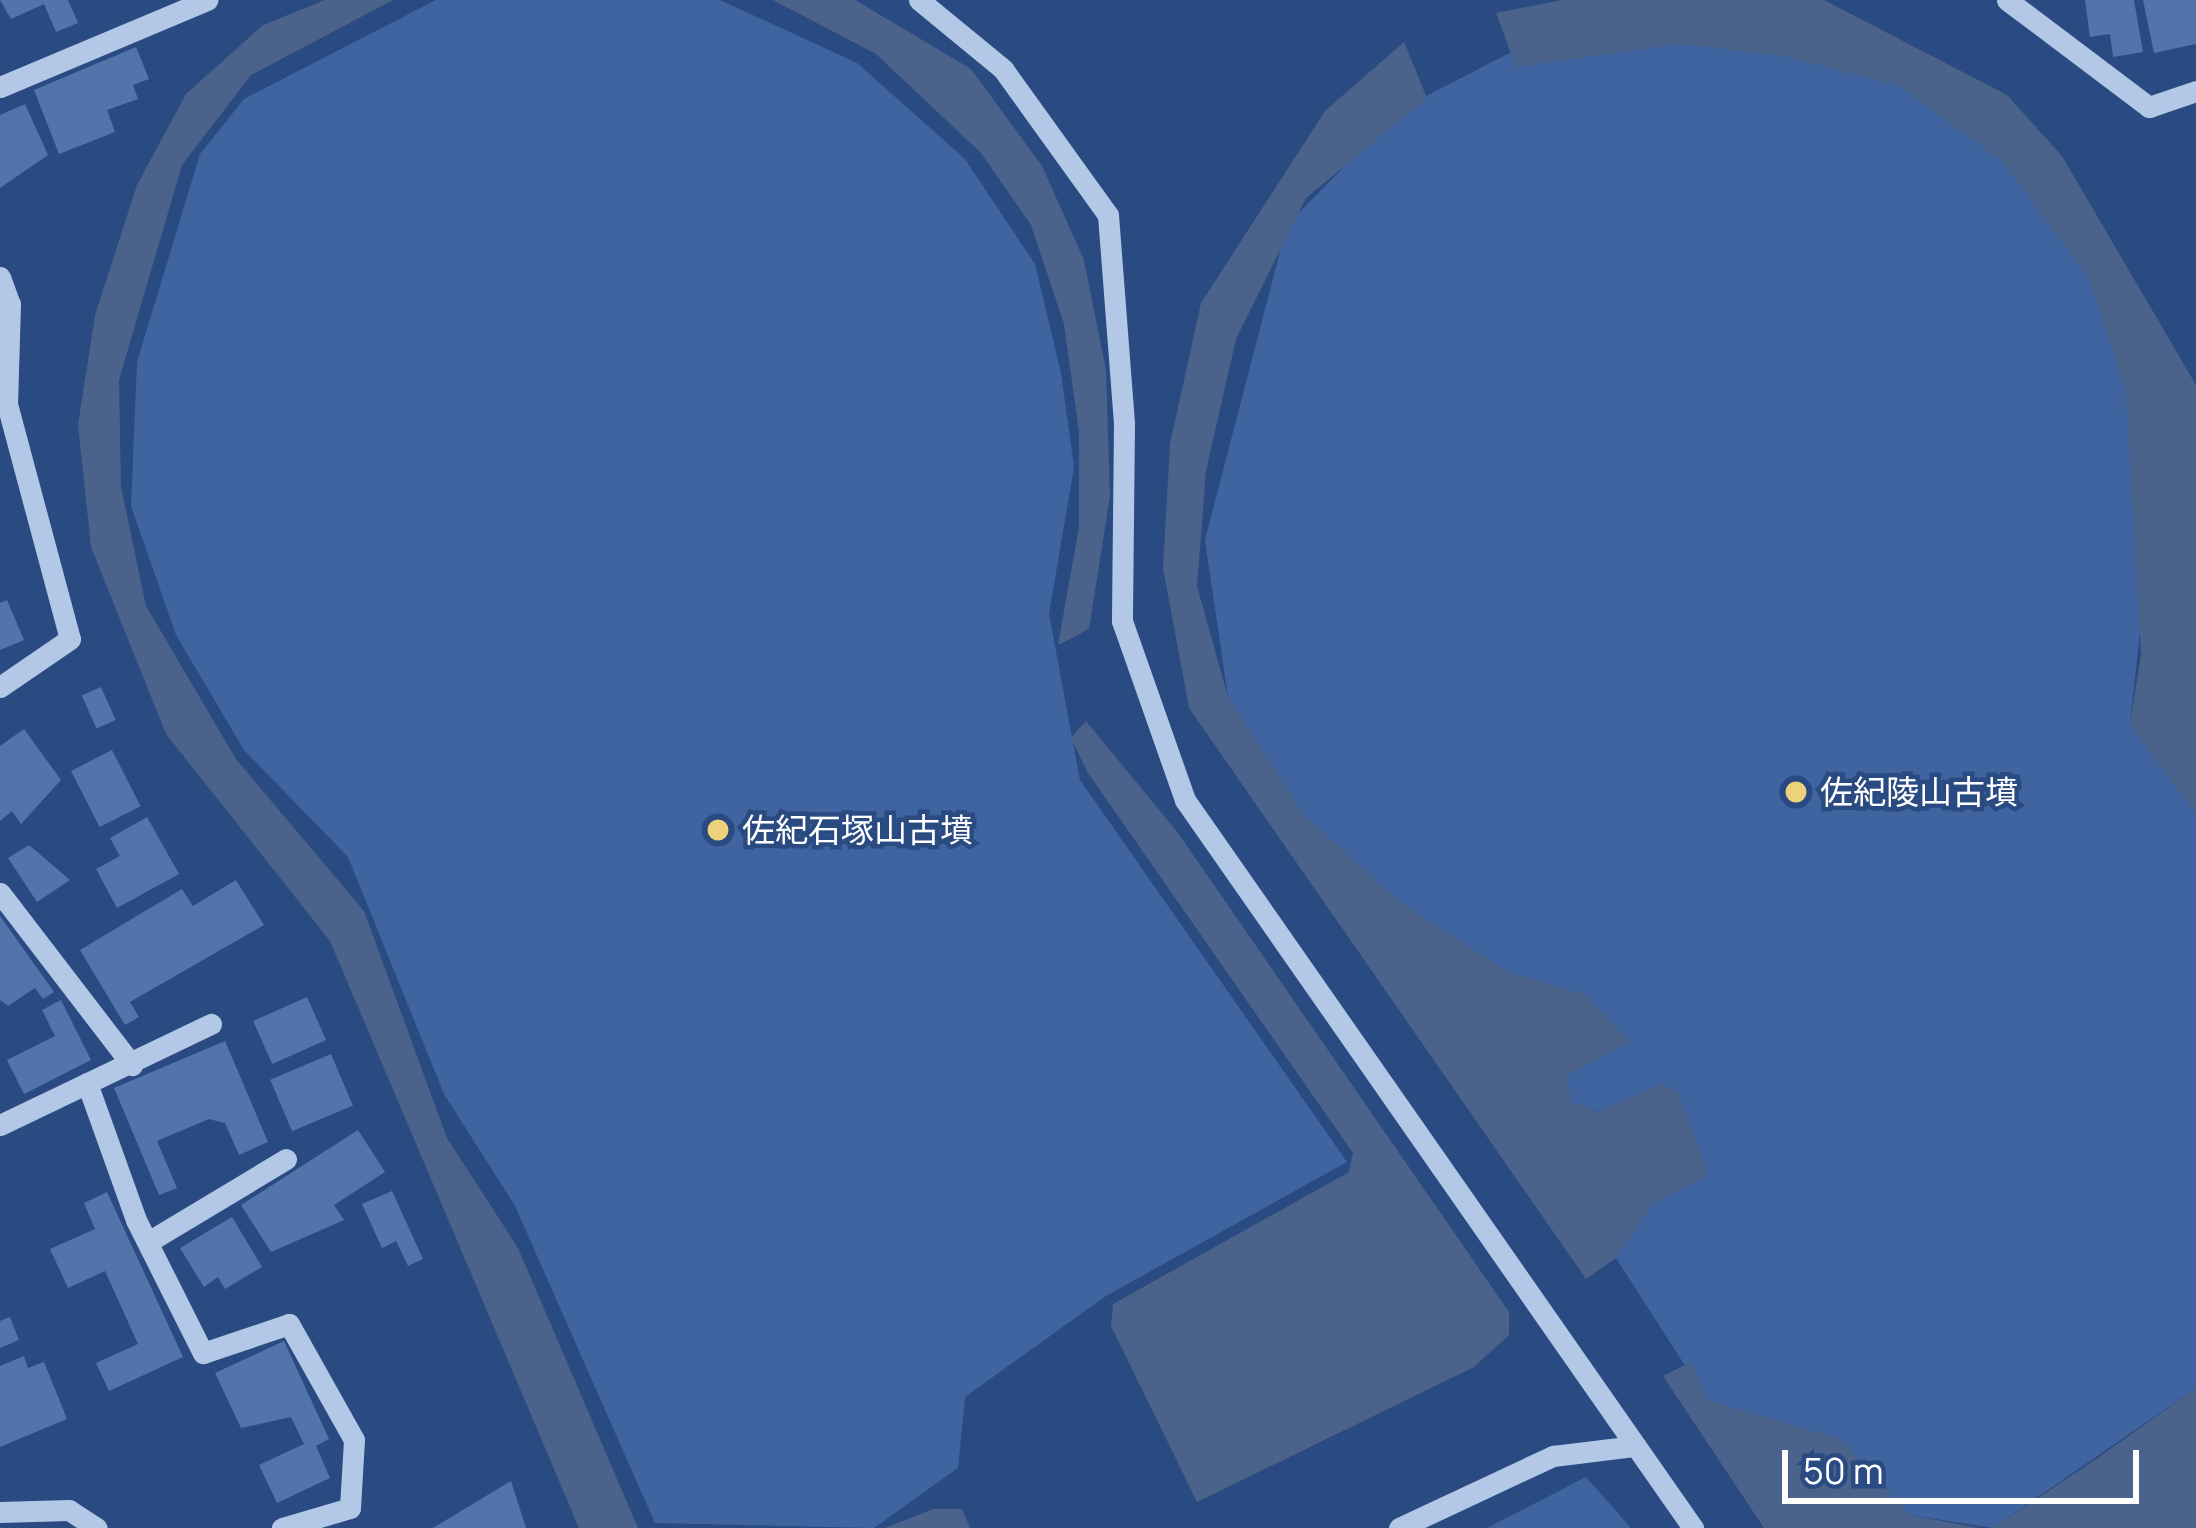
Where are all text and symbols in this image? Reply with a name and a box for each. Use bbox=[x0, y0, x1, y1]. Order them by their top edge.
place label: 佐紀陵山古墳 bbox=[1820, 772, 2018, 812]
marker: 佐紀陵山古墳 bbox=[1783, 779, 1809, 805]
place label: 佐紀石塚山古墳 bbox=[742, 810, 973, 850]
marker: 佐紀石塚山古墳 bbox=[705, 817, 731, 843]
scale bar bbox=[1788, 1426, 2145, 1500]
text: 50 m bbox=[1803, 1446, 1883, 1495]

